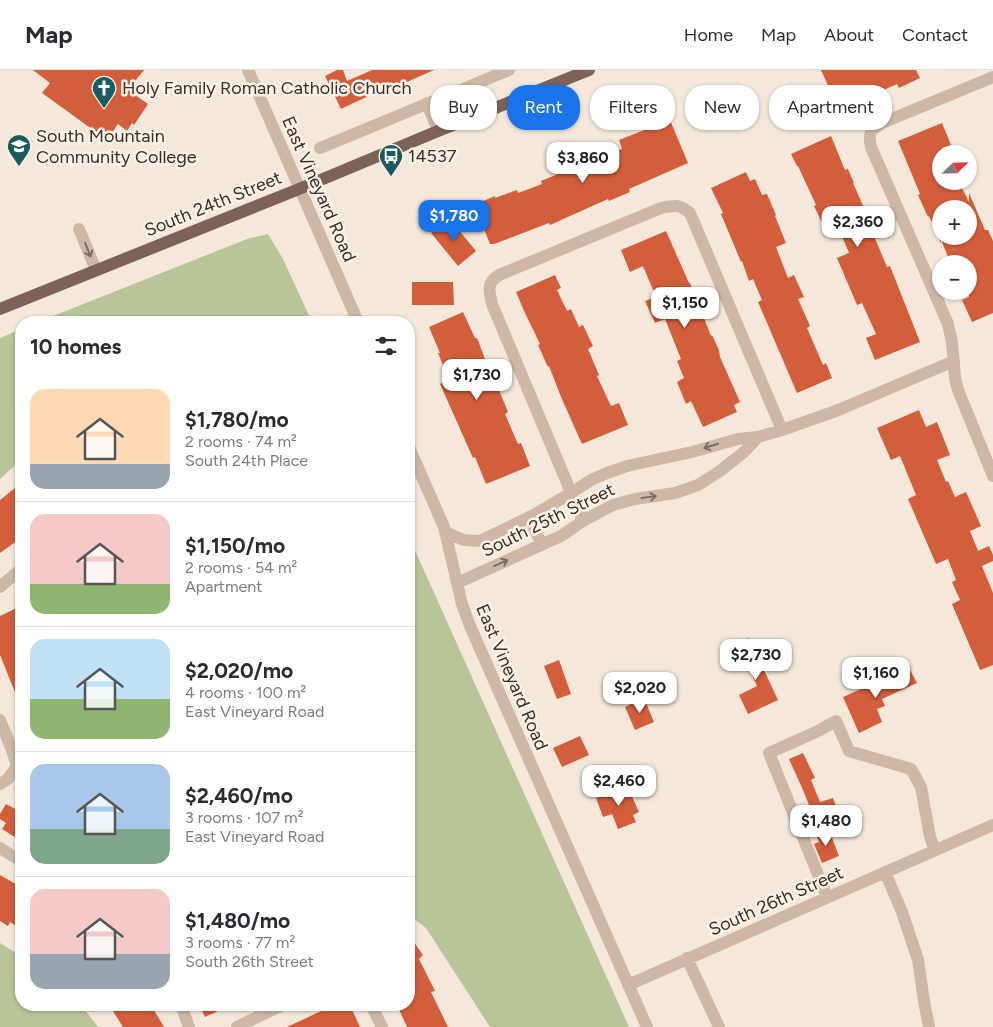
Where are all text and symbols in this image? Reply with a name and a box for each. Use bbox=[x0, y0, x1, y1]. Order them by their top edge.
text: Map bbox=[25, 20, 73, 49]
text: Home bbox=[684, 24, 733, 46]
text: Map bbox=[761, 24, 796, 46]
text: About bbox=[824, 24, 874, 46]
text: Contact bbox=[902, 24, 968, 46]
church icon: Holy Family Roman Catholic Church bbox=[91, 75, 117, 109]
place label: Holy Family Roman Catholic Church bbox=[122, 77, 411, 99]
chip: Buy bbox=[430, 85, 497, 130]
chip: Rent bbox=[507, 85, 580, 130]
chip: Filters bbox=[590, 85, 675, 130]
chip: New bbox=[685, 85, 759, 130]
chip: Apartment bbox=[769, 85, 892, 130]
street label: East Vineyard Road bbox=[277, 113, 361, 265]
place label: South Mountain Community College bbox=[36, 125, 197, 168]
school or university icon: South Mountain Community College bbox=[6, 133, 32, 167]
pin: $3,860 bbox=[542, 142, 624, 184]
bus stop icon: 14537 bbox=[378, 143, 404, 177]
place label: 14537 bbox=[408, 145, 457, 167]
north arrow bbox=[932, 145, 978, 190]
map controls bbox=[932, 145, 977, 300]
text: $3,860 bbox=[557, 148, 609, 167]
street label: South 24th Street bbox=[141, 166, 285, 242]
pin: $1,780 bbox=[413, 200, 495, 242]
button: + bbox=[932, 200, 977, 245]
text: $1,780 bbox=[430, 206, 478, 225]
pin: $2,360 bbox=[817, 206, 899, 248]
text: $2,360 bbox=[833, 212, 883, 231]
one-way arrow bbox=[83, 242, 93, 257]
button: − bbox=[932, 255, 977, 300]
pin: $1,150 bbox=[644, 286, 726, 329]
text: $1,150 bbox=[662, 293, 708, 312]
icon: filters bbox=[372, 332, 400, 360]
text: 10 homes bbox=[30, 334, 121, 359]
pin: $1,730 bbox=[436, 358, 518, 401]
text: $1,730 bbox=[453, 365, 501, 384]
text: $1,780/mo bbox=[185, 407, 289, 432]
icon: home bbox=[70, 409, 130, 469]
text: 2 rooms · 74 m² bbox=[185, 432, 297, 451]
one-way arrow bbox=[704, 442, 719, 451]
text: South 24th Place bbox=[185, 451, 308, 470]
street label: South 25th Street bbox=[478, 478, 618, 562]
one-way arrow bbox=[640, 492, 656, 502]
text: $1,150/mo bbox=[185, 533, 285, 558]
icon: home bbox=[70, 534, 130, 594]
text: 2 rooms · 54 m² bbox=[185, 558, 297, 577]
one-way arrow bbox=[494, 558, 509, 568]
text: Apartment bbox=[185, 577, 262, 596]
street label: East Vineyard Road bbox=[471, 601, 553, 753]
pin: $2,730 bbox=[715, 638, 797, 681]
text: $2,730 bbox=[731, 645, 781, 664]
pin: $1,160 bbox=[835, 656, 917, 699]
text: $2,020/mo bbox=[185, 658, 293, 683]
icon: home bbox=[70, 659, 130, 719]
text: $1,160 bbox=[853, 663, 899, 682]
pin: $2,020 bbox=[599, 672, 681, 714]
text: $2,020 bbox=[614, 678, 666, 697]
text: 4 rooms · 100 m² bbox=[185, 683, 306, 702]
text: East Vineyard Road bbox=[185, 702, 324, 721]
pin: $2,460 bbox=[578, 764, 660, 807]
text: $2,460 bbox=[593, 771, 645, 790]
text: $2,460/mo bbox=[185, 783, 293, 808]
icon: home bbox=[70, 784, 130, 844]
pin: $1,480 bbox=[785, 804, 867, 847]
text: 3 rooms · 107 m² bbox=[185, 808, 303, 827]
text: $1,480 bbox=[801, 811, 851, 830]
text: East Vineyard Road bbox=[185, 827, 324, 846]
street label: South 26th Street bbox=[705, 861, 847, 940]
text: $1,480/mo bbox=[185, 908, 290, 933]
icon: home bbox=[70, 909, 130, 969]
text: 3 rooms · 77 m² bbox=[185, 933, 295, 952]
text: South 26th Street bbox=[185, 952, 314, 971]

